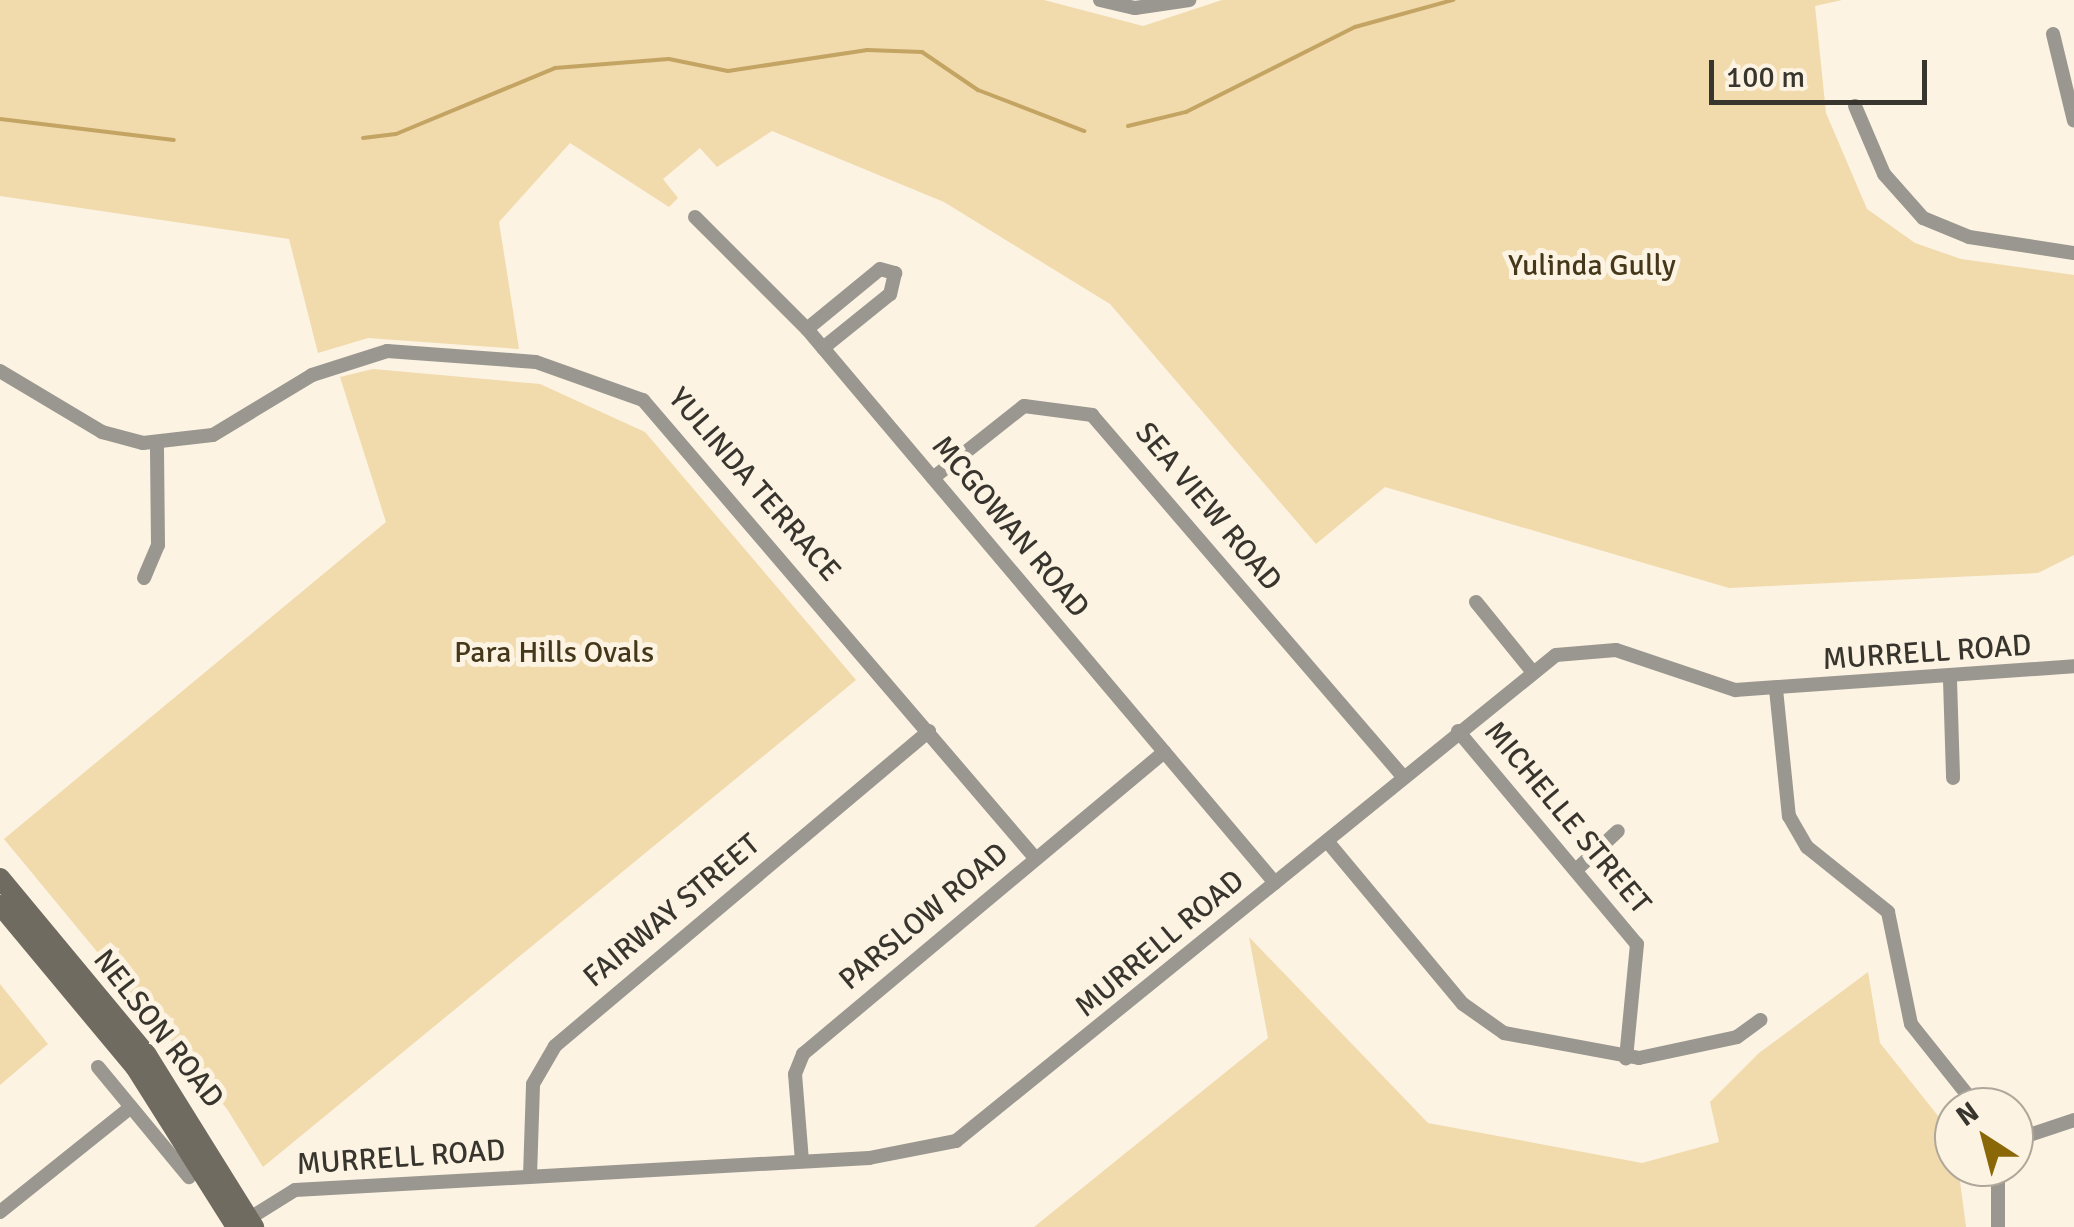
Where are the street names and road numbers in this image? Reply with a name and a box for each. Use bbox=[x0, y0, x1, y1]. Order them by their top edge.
street label: YULINDA TERRACE bbox=[660, 381, 848, 589]
street label: SEA VIEW ROAD bbox=[1127, 416, 1289, 598]
street label: MCGOWAN ROAD bbox=[924, 429, 1096, 625]
street label: MURRELL ROAD bbox=[1821, 628, 2033, 678]
street label: MICHELLE STREET bbox=[1476, 714, 1658, 922]
street label: FAIRWAY STREET bbox=[576, 827, 768, 995]
street label: PARSLOW ROAD bbox=[832, 836, 1016, 998]
street label: MURRELL ROAD bbox=[1068, 863, 1252, 1025]
street label: NELSON ROAD bbox=[85, 943, 231, 1115]
street label: MURRELL ROAD bbox=[295, 1133, 507, 1183]

